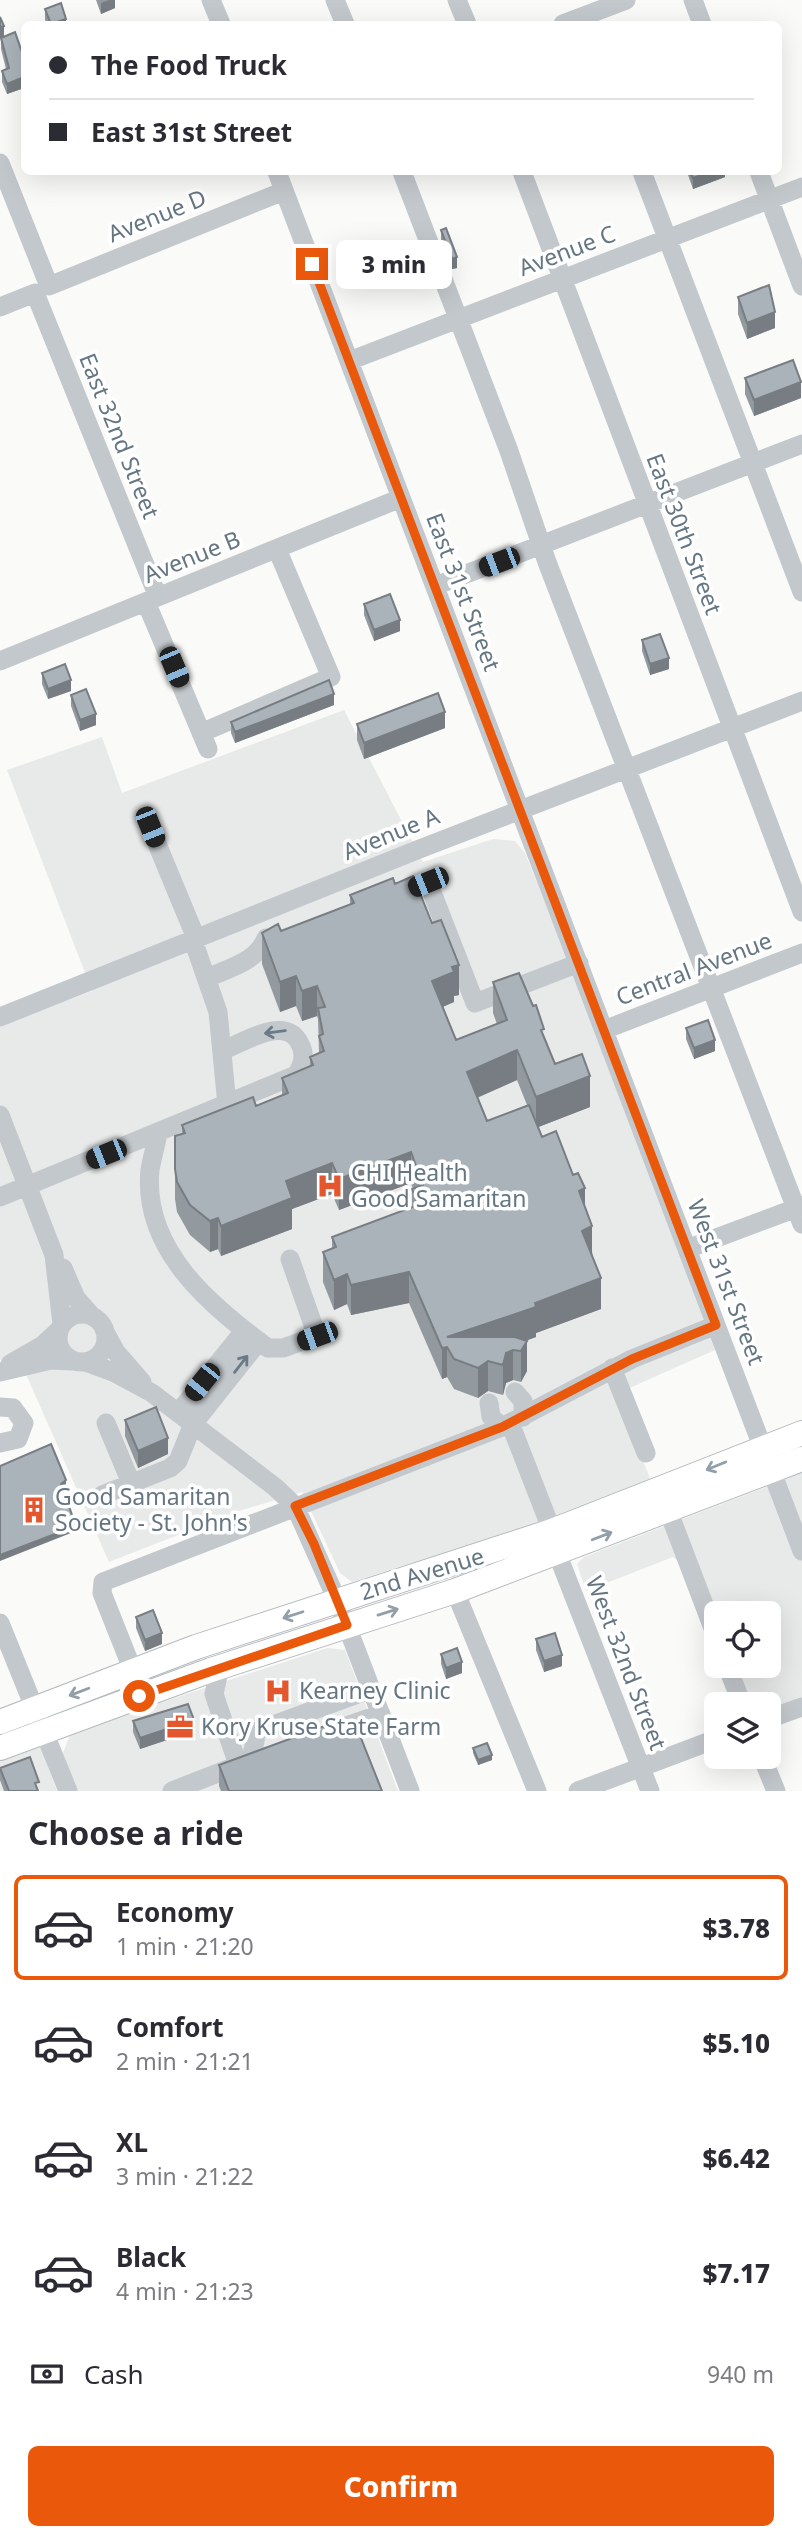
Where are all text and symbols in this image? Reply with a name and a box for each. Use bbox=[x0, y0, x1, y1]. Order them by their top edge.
text: The Food Truck bbox=[91, 47, 287, 83]
text: East 31st Street bbox=[91, 114, 292, 150]
street label: Avenue D bbox=[103, 181, 211, 249]
street label: Avenue C bbox=[514, 217, 620, 283]
callout: 3 min bbox=[336, 240, 452, 288]
route end bbox=[296, 248, 328, 280]
text: 3 min bbox=[362, 248, 426, 280]
street label: East 32nd Street bbox=[72, 348, 168, 523]
street label: East 30th Street bbox=[640, 449, 730, 619]
street label: East 31st Street bbox=[419, 508, 509, 675]
street label: Avenue B bbox=[138, 522, 245, 590]
car bbox=[476, 545, 523, 579]
car bbox=[157, 644, 192, 690]
street label: Avenue A bbox=[338, 799, 444, 867]
car bbox=[133, 804, 168, 850]
car bbox=[405, 864, 452, 900]
street label: Central Avenue bbox=[611, 924, 776, 1013]
one-way arrow bbox=[264, 1026, 287, 1039]
car bbox=[83, 1136, 130, 1172]
place label: CHI Health Good Samaritan bbox=[351, 1156, 527, 1214]
hospital icon: CHI Health Good Samaritan bbox=[315, 1171, 345, 1201]
street label: West 31st Street bbox=[681, 1194, 773, 1369]
car bbox=[294, 1319, 341, 1353]
one-way arrow bbox=[234, 1355, 249, 1373]
car bbox=[181, 1359, 224, 1405]
one-way arrow bbox=[705, 1461, 727, 1474]
place label: Good Samaritan Society - St. John's bbox=[55, 1480, 248, 1538]
building icon: Good Samaritan Society - St. John's bbox=[19, 1495, 49, 1525]
one-way arrow bbox=[591, 1528, 613, 1541]
street label: 2nd Avenue bbox=[356, 1539, 488, 1607]
street label: West 32nd Street bbox=[579, 1571, 675, 1754]
map controls bbox=[704, 1601, 781, 1769]
button: locate bbox=[704, 1601, 781, 1678]
one-way arrow bbox=[377, 1604, 399, 1617]
one-way arrow bbox=[283, 1610, 305, 1622]
place label: Kearney Clinic bbox=[299, 1674, 451, 1706]
hospital icon: Kearney Clinic bbox=[263, 1676, 293, 1706]
route start bbox=[123, 1680, 155, 1712]
one-way arrow bbox=[69, 1686, 91, 1699]
button: layers bbox=[704, 1692, 781, 1769]
place label: Kory Kruse State Farm bbox=[201, 1710, 441, 1742]
office icon: Kory Kruse State Farm bbox=[165, 1712, 195, 1742]
text: Choose a ride bbox=[28, 1811, 244, 1854]
text: Economy bbox=[116, 1894, 234, 1930]
icon: car bbox=[32, 1896, 95, 1959]
text: $3.78 bbox=[703, 1910, 770, 1946]
text: 1 min · 21:20 bbox=[116, 1930, 254, 1962]
text: Comfort bbox=[116, 2009, 224, 2045]
icon: car bbox=[32, 2011, 95, 2074]
text: $5.10 bbox=[703, 2025, 770, 2061]
text: 2 min · 21:21 bbox=[116, 2045, 254, 2077]
text: XL bbox=[116, 2124, 148, 2160]
icon: car bbox=[32, 2126, 95, 2189]
text: $6.42 bbox=[703, 2140, 770, 2176]
text: 3 min · 21:22 bbox=[116, 2160, 254, 2192]
text: Black bbox=[116, 2239, 186, 2275]
icon: car bbox=[32, 2241, 95, 2304]
text: $7.17 bbox=[703, 2255, 770, 2291]
text: 4 min · 21:23 bbox=[116, 2275, 254, 2307]
icon: cash bbox=[28, 2355, 66, 2393]
text: Cash bbox=[84, 2356, 144, 2392]
text: 940 m bbox=[707, 2358, 774, 2390]
button: Confirm bbox=[28, 2446, 774, 2526]

